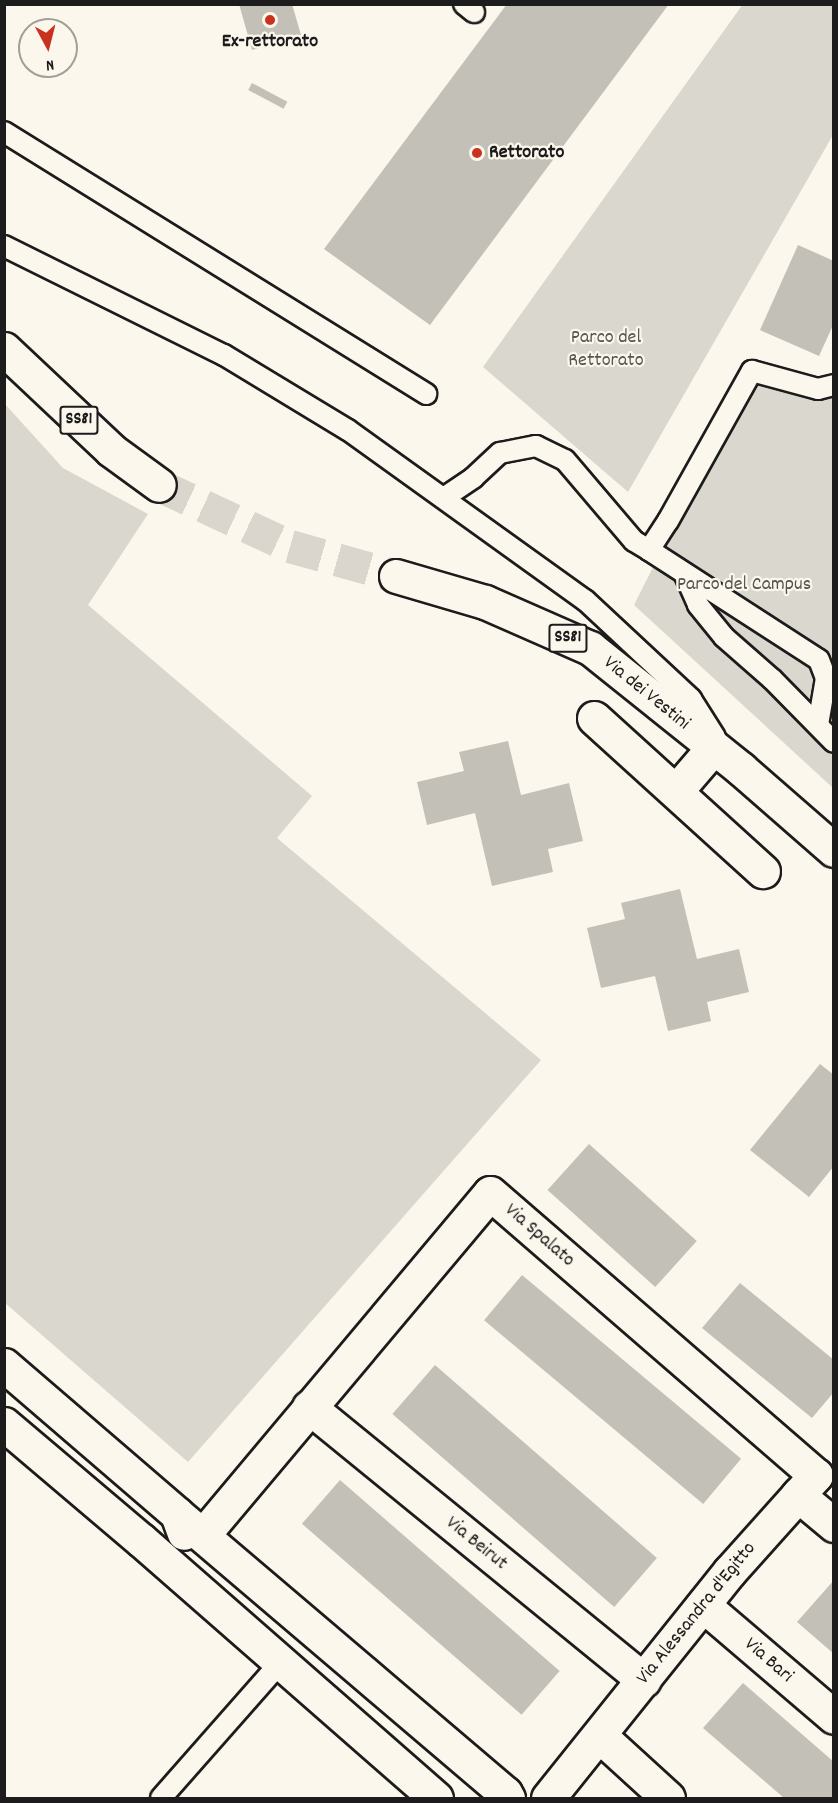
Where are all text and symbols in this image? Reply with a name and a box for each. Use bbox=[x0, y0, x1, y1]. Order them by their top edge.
marker: Ex-rettorato bbox=[263, 13, 277, 27]
north arrow bbox=[18, 18, 78, 78]
place label: Ex-rettorato bbox=[222, 30, 318, 54]
text: N bbox=[45, 52, 55, 76]
place label: Rettorato bbox=[489, 141, 564, 165]
marker: Rettorato bbox=[470, 146, 484, 160]
park label: Parco del Rettorato bbox=[568, 327, 644, 374]
road number: SS81 bbox=[58, 405, 100, 435]
park label: Parco del Campus bbox=[677, 573, 811, 597]
road number: SS81 bbox=[547, 623, 589, 653]
street label: Via dei Vestini bbox=[598, 652, 694, 736]
street label: Via Spalato bbox=[499, 1199, 579, 1273]
street label: Via Beirut bbox=[440, 1512, 512, 1576]
street label: Via Alessandra d'Egitto bbox=[632, 1538, 762, 1690]
street label: Via Bari bbox=[739, 1633, 797, 1689]

